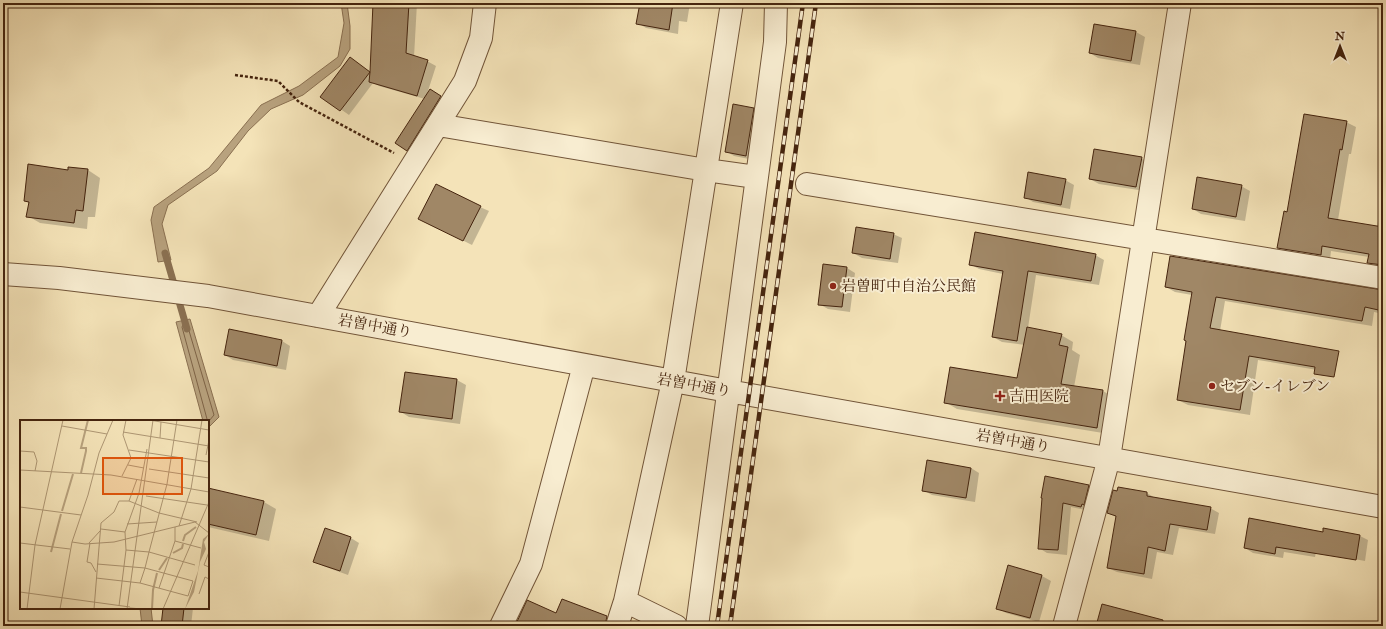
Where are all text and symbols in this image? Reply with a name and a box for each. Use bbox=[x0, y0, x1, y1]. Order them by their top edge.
north arrow bbox=[1320, 26, 1360, 66]
text: N bbox=[1334, 30, 1346, 43]
place label: 岩曽町中自治公民館 bbox=[841, 277, 976, 296]
marker: 岩曽町中自治公民館 bbox=[828, 281, 838, 291]
street label: 岩曽中通り bbox=[336, 311, 414, 342]
street label: 岩曽中通り bbox=[655, 370, 733, 401]
place label: セブン-イレブン bbox=[1220, 377, 1330, 396]
marker: セブン-イレブン bbox=[1207, 381, 1217, 391]
place label: 吉田医院 bbox=[1009, 387, 1069, 406]
marker: 吉田医院 bbox=[994, 390, 1006, 402]
inset map bbox=[20, 420, 209, 609]
street label: 岩曽中通り bbox=[974, 426, 1052, 457]

